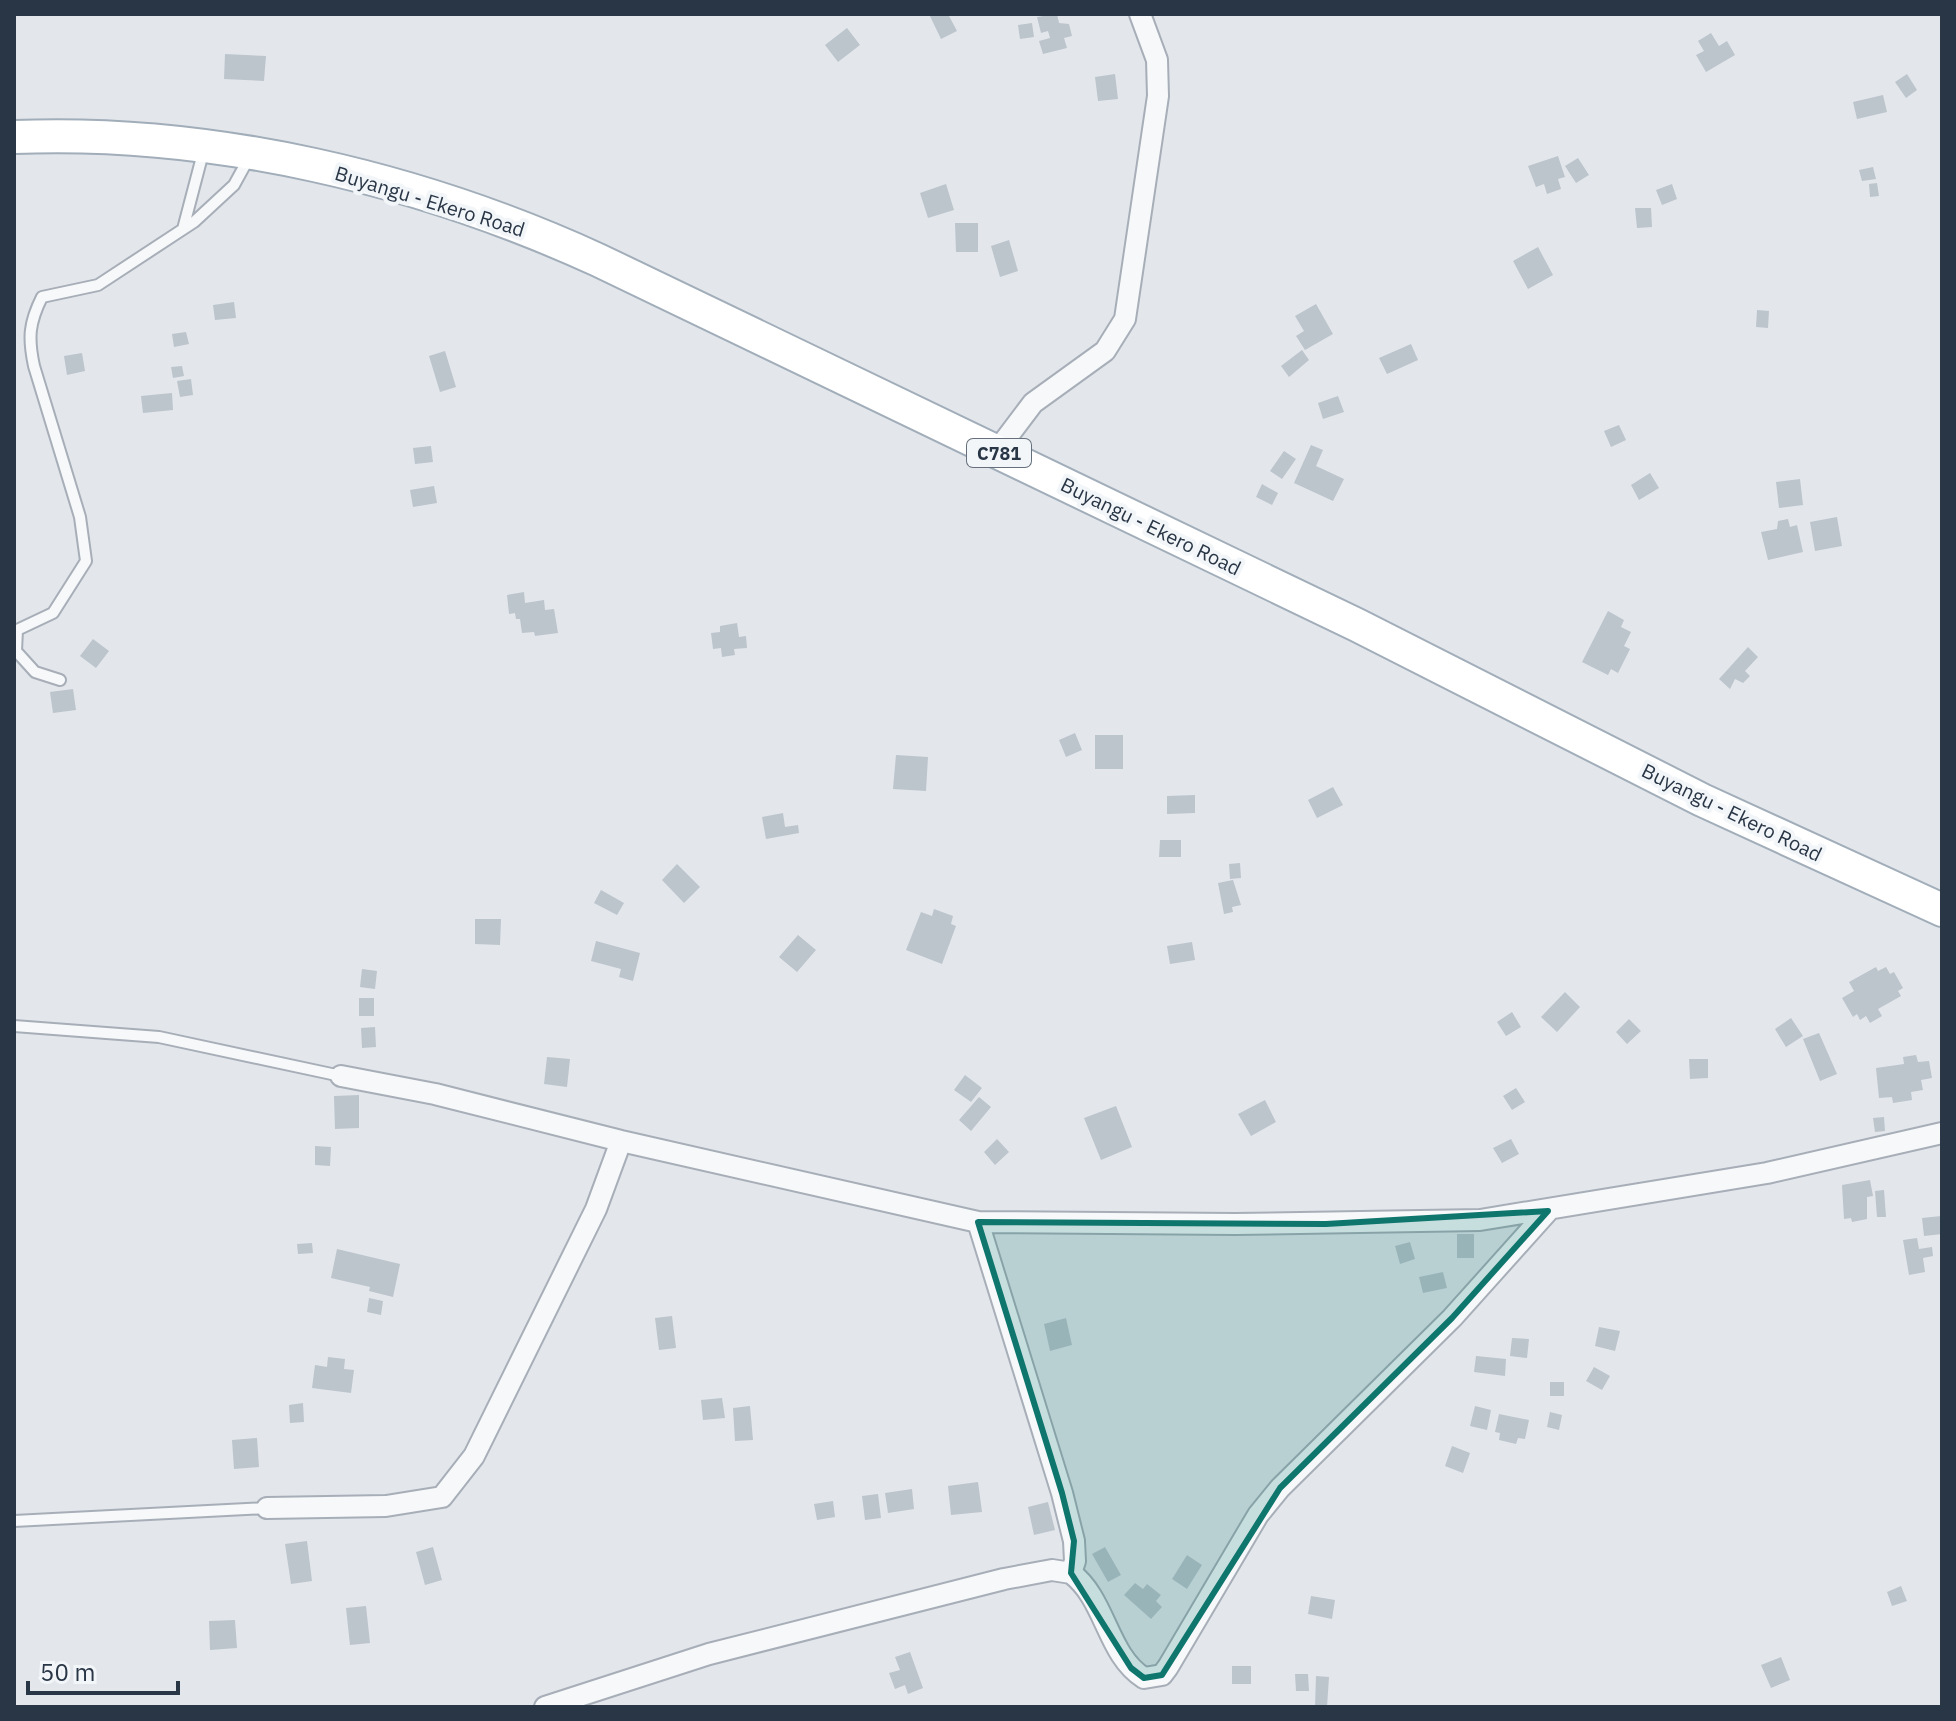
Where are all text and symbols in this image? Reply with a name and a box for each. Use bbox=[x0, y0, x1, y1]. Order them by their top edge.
street label: Buyangu - Ekero Road bbox=[332, 159, 528, 243]
road number: C781 bbox=[967, 439, 1031, 467]
street label: Buyangu - Ekero Road bbox=[1056, 471, 1246, 581]
street label: Buyangu - Ekero Road bbox=[1637, 757, 1827, 867]
scale bar bbox=[28, 1645, 178, 1695]
text: 50 m bbox=[40, 1656, 95, 1688]

